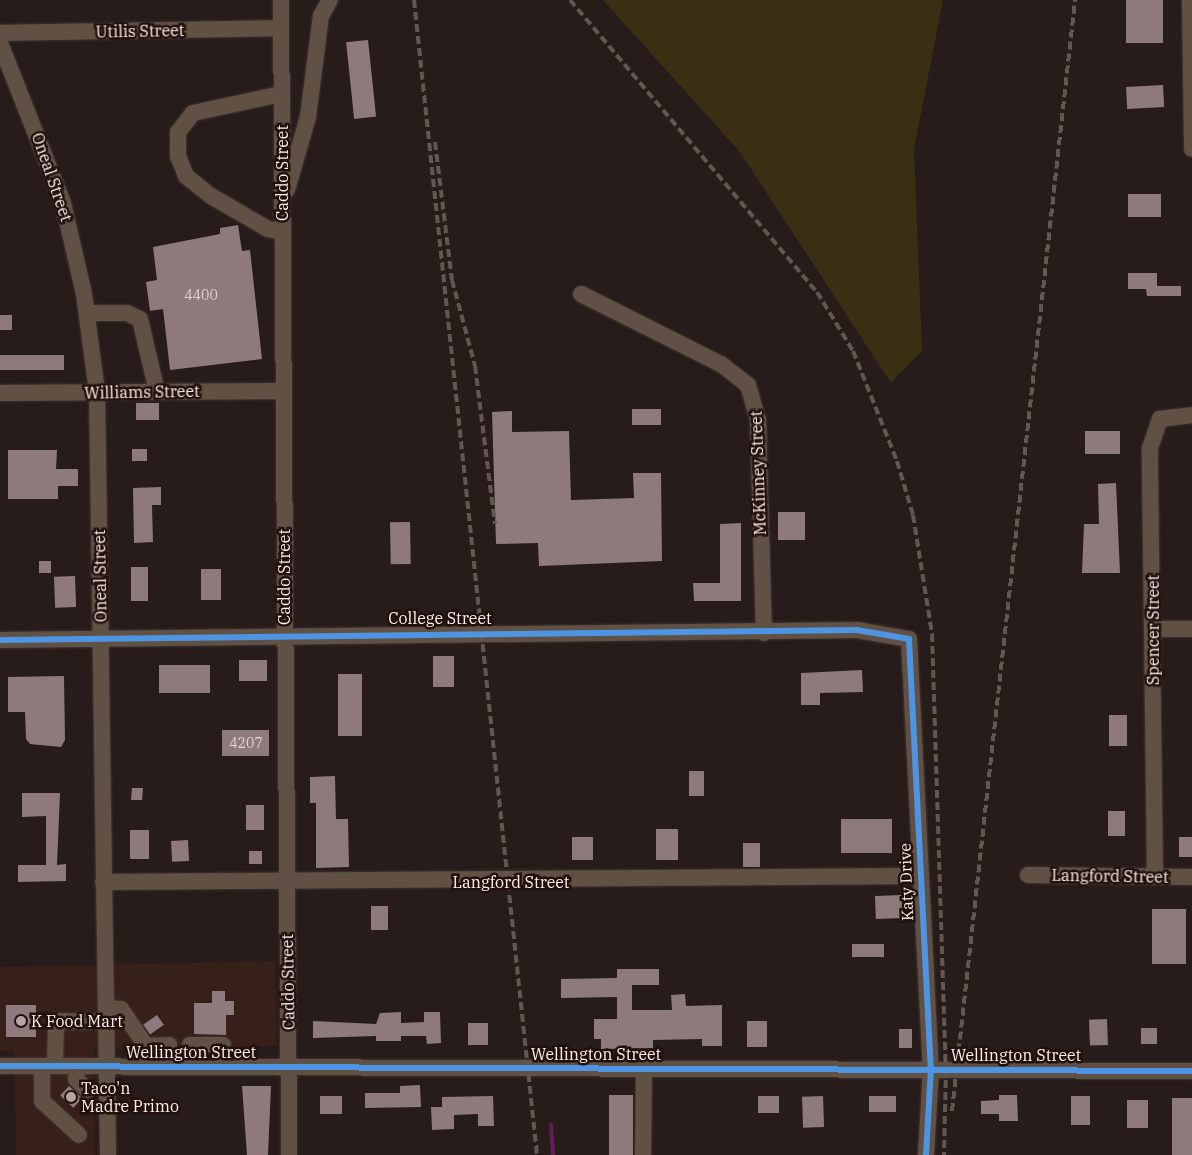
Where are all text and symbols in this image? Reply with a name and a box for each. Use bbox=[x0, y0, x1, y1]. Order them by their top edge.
street label: Utilis Street bbox=[95, 21, 185, 41]
street label: Caddo Street bbox=[272, 125, 292, 221]
street label: Oneal Street bbox=[28, 130, 76, 224]
house number: 4400 bbox=[184, 287, 218, 303]
street label: Williams Street bbox=[84, 381, 200, 403]
street label: McKinney Street bbox=[746, 410, 770, 536]
street label: Caddo Street bbox=[274, 529, 294, 625]
street label: Oneal Street bbox=[90, 530, 110, 622]
street label: Spencer Street bbox=[1143, 575, 1163, 685]
street label: College Street bbox=[388, 608, 492, 628]
house number: 4207 bbox=[229, 735, 263, 751]
street label: Katy Drive bbox=[895, 843, 917, 921]
street label: Langford Street bbox=[1051, 865, 1169, 887]
street label: Langford Street bbox=[452, 872, 570, 892]
street label: Caddo Street bbox=[278, 934, 298, 1030]
place label: K Food Mart bbox=[31, 1011, 123, 1031]
marker: K Food Mart bbox=[15, 1015, 27, 1027]
street label: Wellington Street bbox=[126, 1042, 256, 1062]
street label: Wellington Street bbox=[531, 1044, 661, 1064]
street label: Wellington Street bbox=[951, 1045, 1081, 1065]
place label: Taco'n Madre Primo bbox=[81, 1078, 179, 1116]
marker: Taco'n Madre Primo bbox=[65, 1091, 77, 1103]

